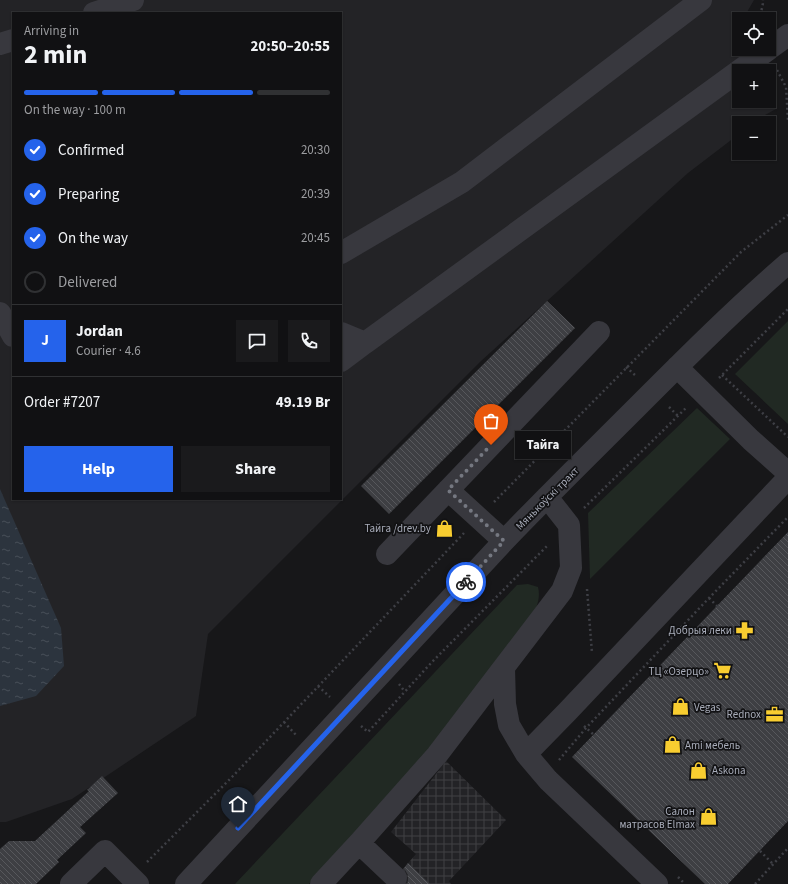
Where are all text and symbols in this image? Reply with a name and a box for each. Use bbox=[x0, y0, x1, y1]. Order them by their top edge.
map controls bbox=[732, 12, 776, 160]
button: locate bbox=[732, 12, 776, 56]
text: Arriving in bbox=[24, 22, 79, 40]
text: 2 min bbox=[24, 36, 87, 73]
text: 20:50–20:55 bbox=[250, 36, 330, 57]
button: + bbox=[732, 64, 776, 108]
text: On the way · 100 m bbox=[24, 101, 126, 119]
button: − bbox=[732, 116, 776, 160]
icon: check bbox=[24, 139, 46, 161]
text: Confirmed bbox=[58, 140, 124, 161]
text: 20:30 bbox=[301, 141, 330, 159]
icon: check bbox=[24, 183, 46, 205]
text: Preparing bbox=[58, 184, 119, 205]
text: 20:39 bbox=[301, 185, 330, 203]
icon: check bbox=[24, 227, 46, 249]
text: On the way bbox=[58, 228, 128, 249]
text: 20:45 bbox=[301, 229, 330, 247]
text: Delivered bbox=[58, 272, 117, 293]
button: chat bbox=[236, 320, 278, 362]
button: phone bbox=[288, 320, 330, 362]
text: Jordan bbox=[76, 321, 123, 342]
text: J bbox=[41, 330, 49, 351]
text: Courier · 4.6 bbox=[76, 342, 141, 360]
text: Order #7207 bbox=[24, 392, 100, 413]
text: 49.19 Br bbox=[276, 392, 330, 413]
pin bbox=[474, 404, 508, 445]
icon: bag bbox=[480, 410, 502, 432]
callout: Тайга bbox=[515, 431, 571, 459]
text: Тайга bbox=[527, 436, 559, 454]
button: Help bbox=[24, 446, 173, 492]
button: Share bbox=[181, 446, 330, 492]
street label: Мянькоўскі тракт bbox=[512, 463, 582, 533]
shop icon: Тайга /drev.by bbox=[434, 518, 454, 538]
place label: Тайга /drev.by bbox=[364, 521, 431, 536]
courier bbox=[446, 562, 486, 602]
icon: bike bbox=[455, 571, 477, 593]
pharmacy icon: Добрыя леки bbox=[735, 620, 755, 640]
place label: Добрыя леки bbox=[669, 623, 732, 638]
supermarket icon: ТЦ «Озерцо» bbox=[712, 661, 732, 681]
place label: ТЦ «Озерцо» bbox=[649, 664, 709, 679]
shop icon: Vegas bbox=[671, 697, 691, 717]
place label: Vegas bbox=[694, 700, 721, 715]
office icon: Rednox bbox=[764, 704, 784, 724]
place label: Rednox bbox=[727, 707, 761, 722]
shop icon: Ami мебель bbox=[662, 735, 682, 755]
place label: Ami мебель bbox=[685, 738, 740, 753]
shop icon: Askona bbox=[689, 760, 709, 780]
place label: Askona bbox=[712, 763, 746, 778]
pin bbox=[221, 787, 255, 828]
icon: home bbox=[227, 793, 249, 815]
place label: Салон матрасов Elmax bbox=[619, 804, 695, 832]
shop icon: Салон матрасов Elmax bbox=[698, 807, 718, 827]

